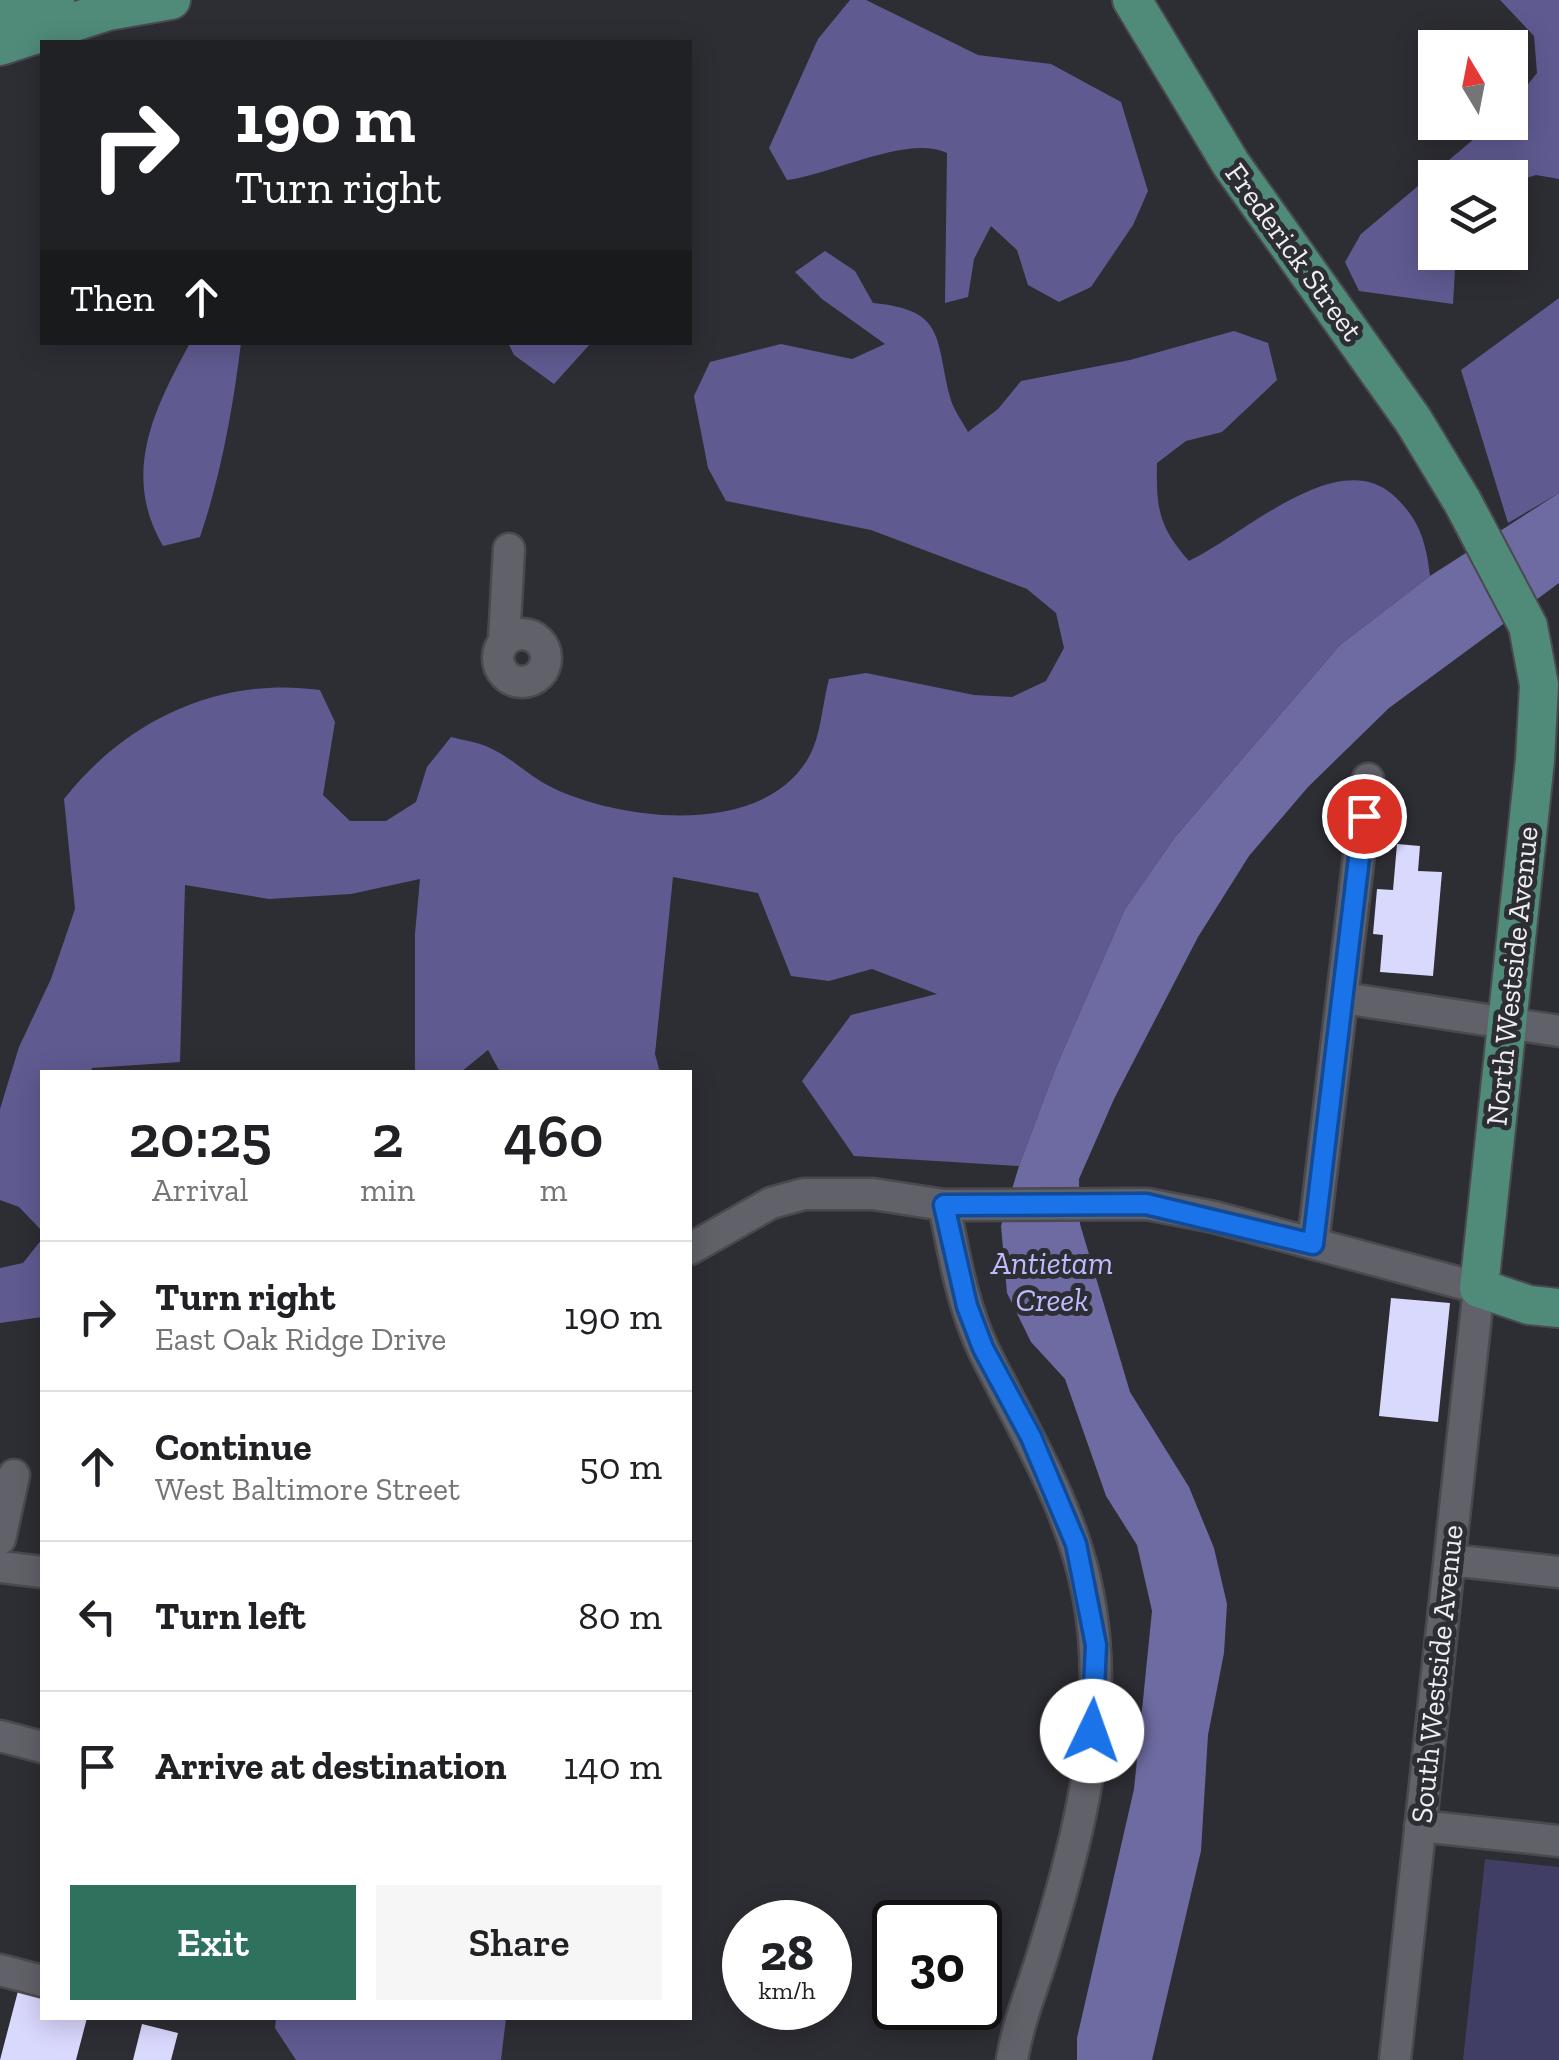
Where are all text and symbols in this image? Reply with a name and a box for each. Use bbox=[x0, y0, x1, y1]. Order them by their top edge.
north arrow bbox=[1418, 30, 1528, 140]
map controls bbox=[1418, 30, 1528, 270]
text: 190 m bbox=[235, 76, 415, 160]
icon: right bbox=[70, 80, 200, 210]
street label: Frederick Street bbox=[1218, 156, 1370, 348]
button: layers bbox=[1418, 160, 1528, 270]
text: Turn right bbox=[235, 161, 441, 215]
icon: ahead bbox=[174, 270, 229, 325]
text: Then bbox=[70, 275, 154, 321]
pin bbox=[1322, 774, 1407, 859]
icon: arrive bbox=[1337, 789, 1392, 844]
street label: North Westside Avenue bbox=[1478, 824, 1546, 1128]
text: 20:25 bbox=[128, 1100, 272, 1172]
text: 2 bbox=[372, 1100, 404, 1172]
text: 460 bbox=[504, 1100, 604, 1172]
text: Arrival bbox=[152, 1171, 248, 1209]
text: min bbox=[360, 1171, 415, 1209]
text: m bbox=[540, 1171, 567, 1209]
water label: Antietam Creek bbox=[990, 1244, 1113, 1319]
text: Turn right bbox=[155, 1274, 335, 1320]
icon: right bbox=[70, 1289, 125, 1344]
text: 190 m bbox=[564, 1293, 662, 1339]
text: East Oak Ridge Drive bbox=[155, 1320, 446, 1358]
text: Continue bbox=[155, 1424, 312, 1470]
icon: ahead bbox=[70, 1439, 125, 1494]
text: 50 m bbox=[579, 1443, 662, 1489]
text: West Baltimore Street bbox=[155, 1470, 460, 1508]
street label: South Westside Avenue bbox=[1403, 1523, 1471, 1825]
icon: left bbox=[70, 1589, 125, 1644]
text: Turn left bbox=[155, 1593, 306, 1639]
text: 80 m bbox=[578, 1593, 662, 1639]
position arrow bbox=[1040, 1679, 1144, 1783]
icon: arrive bbox=[70, 1739, 125, 1794]
text: Arrive at destination bbox=[155, 1743, 506, 1789]
text: 140 m bbox=[564, 1743, 662, 1789]
button: Exit bbox=[70, 1885, 356, 2000]
button: Share bbox=[376, 1885, 662, 2000]
speed limit sign: 30 bbox=[872, 1900, 1002, 2030]
text: 28 bbox=[760, 1923, 814, 1983]
text: km/h bbox=[758, 1975, 816, 2005]

